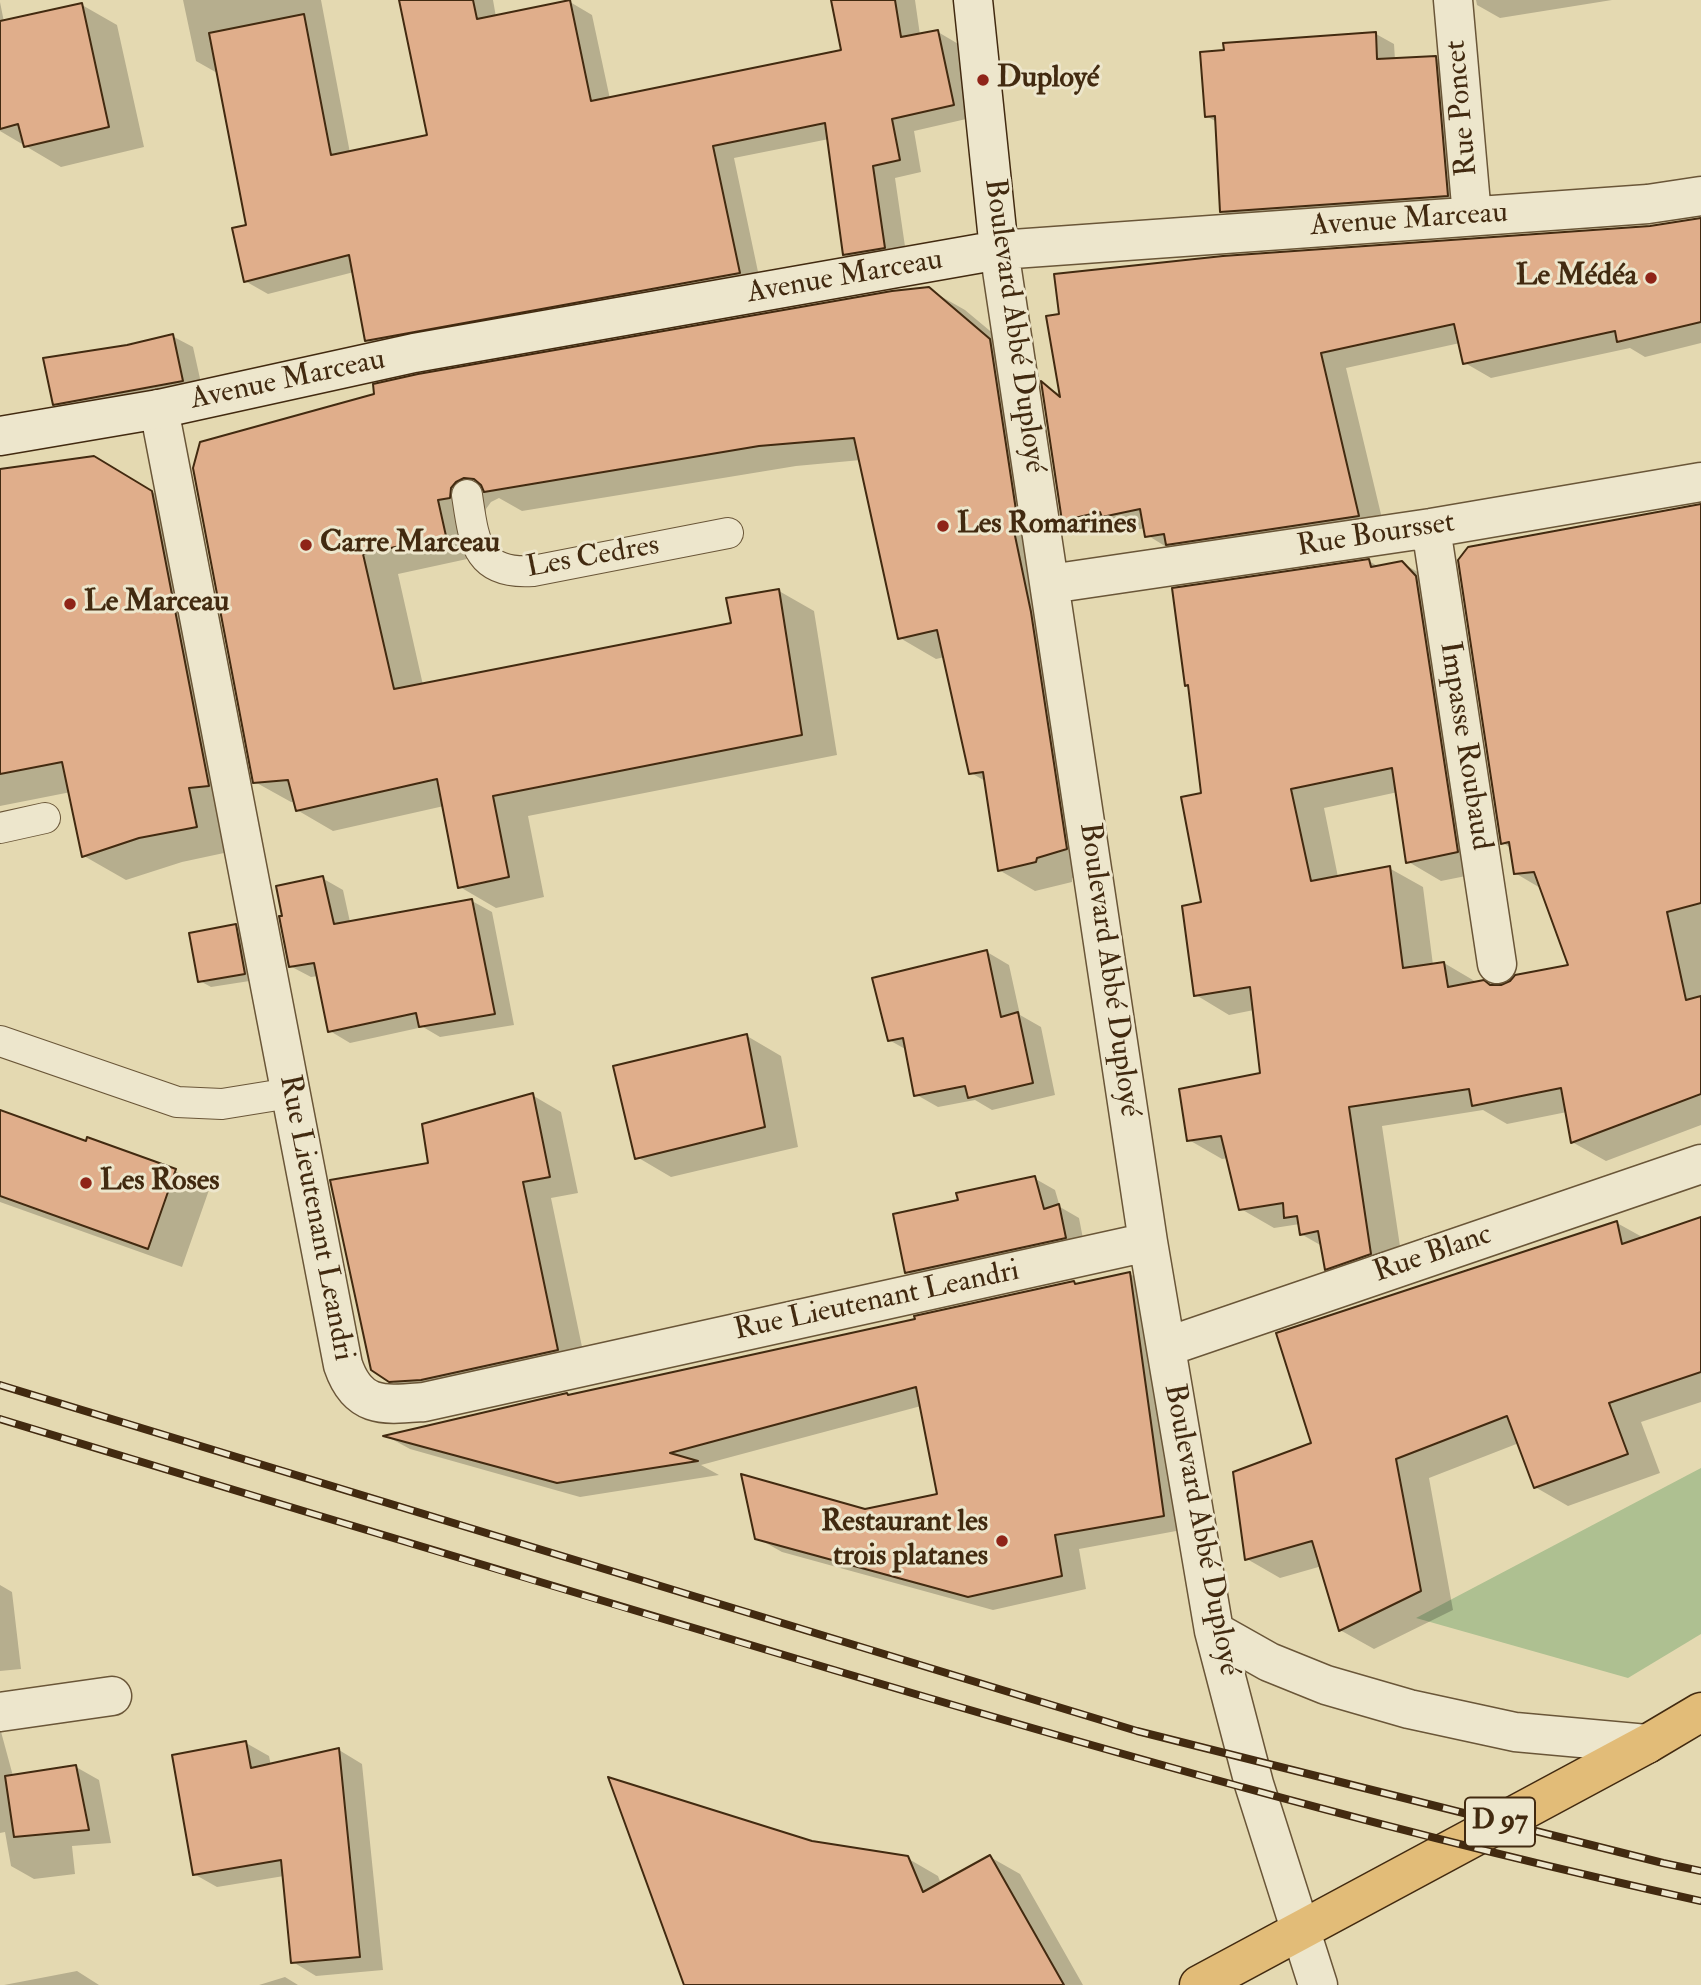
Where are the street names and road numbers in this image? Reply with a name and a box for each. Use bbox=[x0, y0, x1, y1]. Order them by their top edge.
street label: Rue Poncet bbox=[1439, 38, 1487, 178]
street label: Boulevard Abbé Duployé bbox=[975, 177, 1051, 475]
street label: Avenue Marceau bbox=[1309, 196, 1509, 246]
street label: Avenue Marceau bbox=[744, 243, 946, 313]
street label: Avenue Marceau bbox=[187, 343, 389, 419]
street label: Rue Boursset bbox=[1295, 506, 1457, 566]
street label: Les Cedres bbox=[524, 529, 662, 587]
street label: Impasse Roubaud bbox=[1430, 639, 1498, 853]
street label: Boulevard Abbé Duployé bbox=[1070, 821, 1146, 1119]
street label: Rue Lieutenant Leandri bbox=[270, 1072, 360, 1364]
street label: Rue Blanc bbox=[1369, 1218, 1497, 1292]
street label: Rue Lieutenant Leandri bbox=[731, 1254, 1023, 1350]
street label: Boulevard Abbé Duployé bbox=[1154, 1381, 1246, 1679]
road number: D 97 bbox=[1465, 1798, 1535, 1846]

